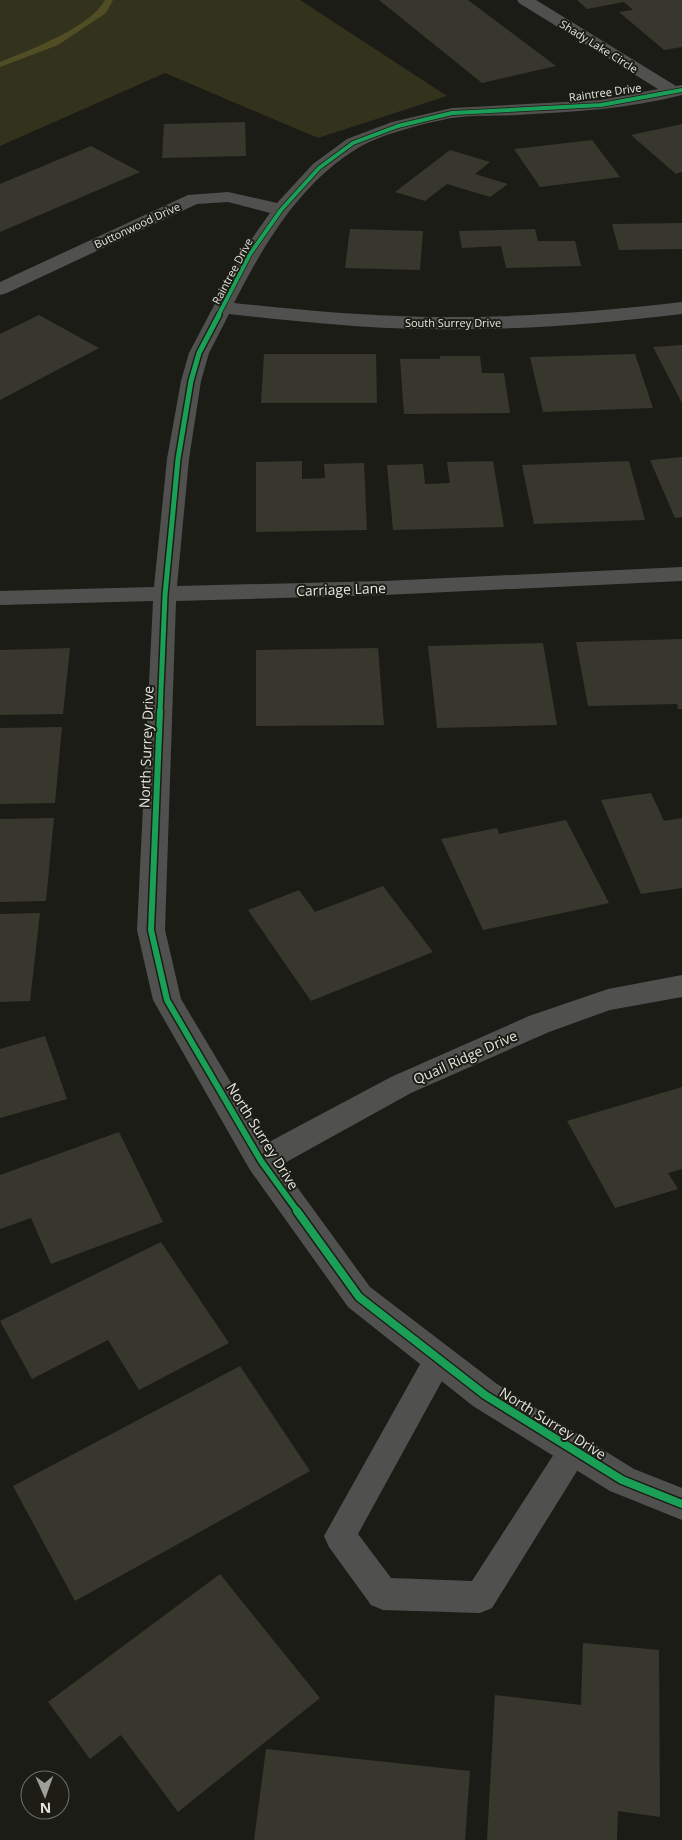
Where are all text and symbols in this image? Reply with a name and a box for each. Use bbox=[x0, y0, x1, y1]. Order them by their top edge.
street label: Shady Lake Circle bbox=[557, 16, 641, 76]
street label: Raintree Drive bbox=[568, 79, 642, 105]
street label: Buttonwood Drive bbox=[92, 198, 182, 252]
street label: Raintree Drive bbox=[208, 235, 256, 307]
street label: South Surrey Drive bbox=[405, 315, 501, 330]
street label: Carriage Lane bbox=[296, 578, 386, 600]
street label: North Surrey Drive bbox=[134, 685, 158, 808]
street label: Quail Ridge Drive bbox=[410, 1025, 520, 1088]
street label: North Surrey Drive bbox=[223, 1079, 304, 1193]
street label: North Surrey Drive bbox=[496, 1383, 610, 1464]
north arrow bbox=[20, 1770, 70, 1820]
text: N bbox=[39, 1799, 51, 1818]

